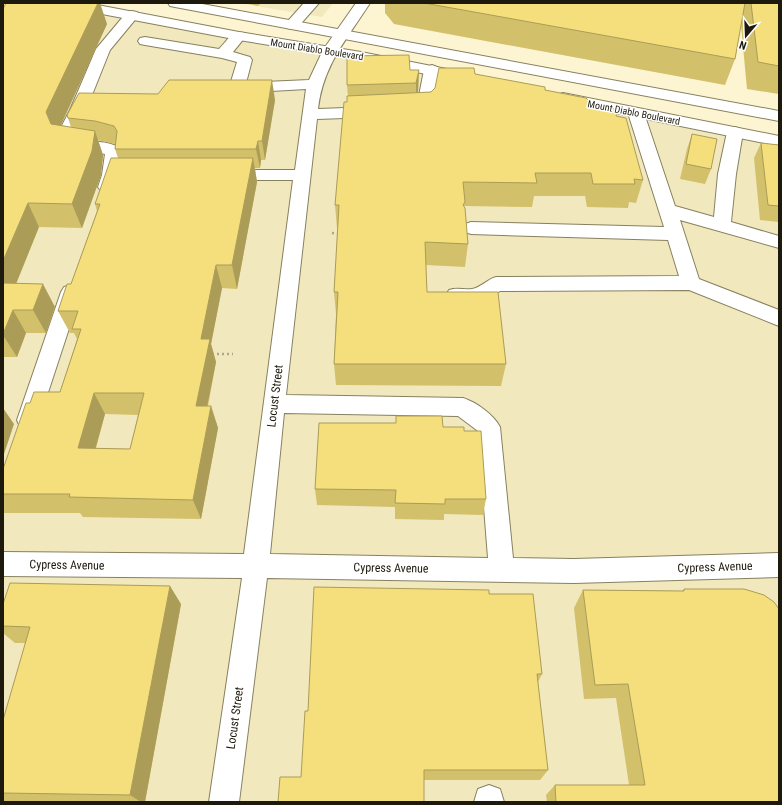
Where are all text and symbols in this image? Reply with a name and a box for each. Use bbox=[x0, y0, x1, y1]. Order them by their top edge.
north arrow bbox=[726, 16, 766, 56]
street label: Mount Diablo Boulevard bbox=[270, 37, 364, 62]
text: N bbox=[737, 38, 748, 52]
street label: Mount Diablo Boulevard bbox=[587, 98, 681, 127]
street label: Locust Street bbox=[264, 363, 286, 428]
street label: Cypress Avenue bbox=[29, 557, 105, 573]
street label: Cypress Avenue bbox=[677, 559, 753, 575]
street label: Cypress Avenue bbox=[353, 560, 429, 576]
street label: Locust Street bbox=[224, 685, 246, 750]

